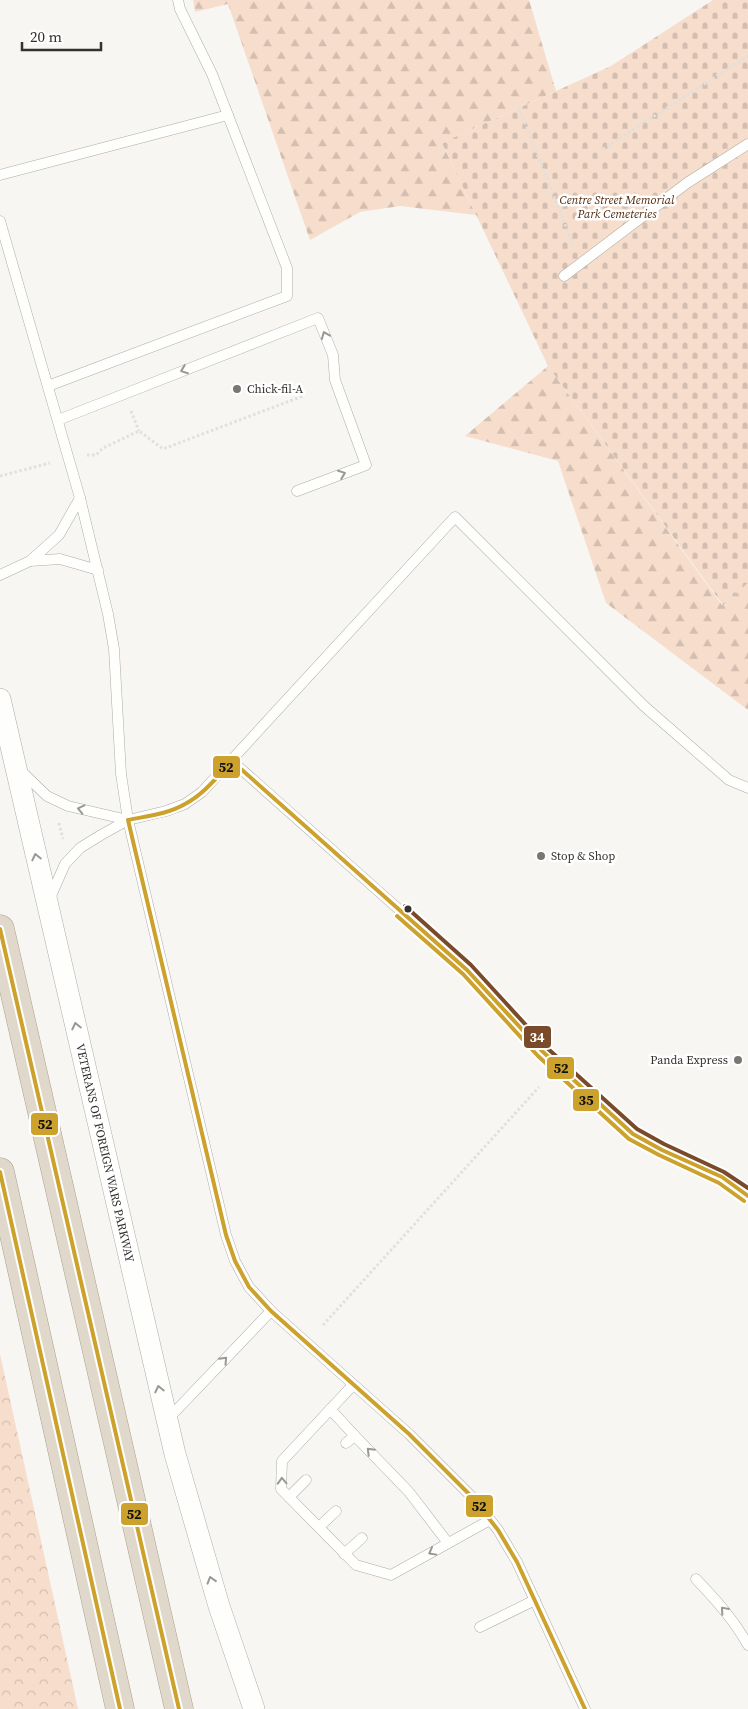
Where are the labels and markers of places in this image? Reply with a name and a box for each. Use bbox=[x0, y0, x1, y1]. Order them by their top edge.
place label: Chick-fil-A bbox=[247, 381, 303, 397]
marker: Chick-fil-A bbox=[231, 383, 243, 395]
place label: Stop & Shop bbox=[551, 848, 615, 864]
marker: Stop & Shop bbox=[535, 850, 547, 862]
unlabelled marker bbox=[403, 904, 413, 914]
place label: Panda Express bbox=[650, 1052, 728, 1068]
marker: Panda Express bbox=[732, 1054, 744, 1066]

